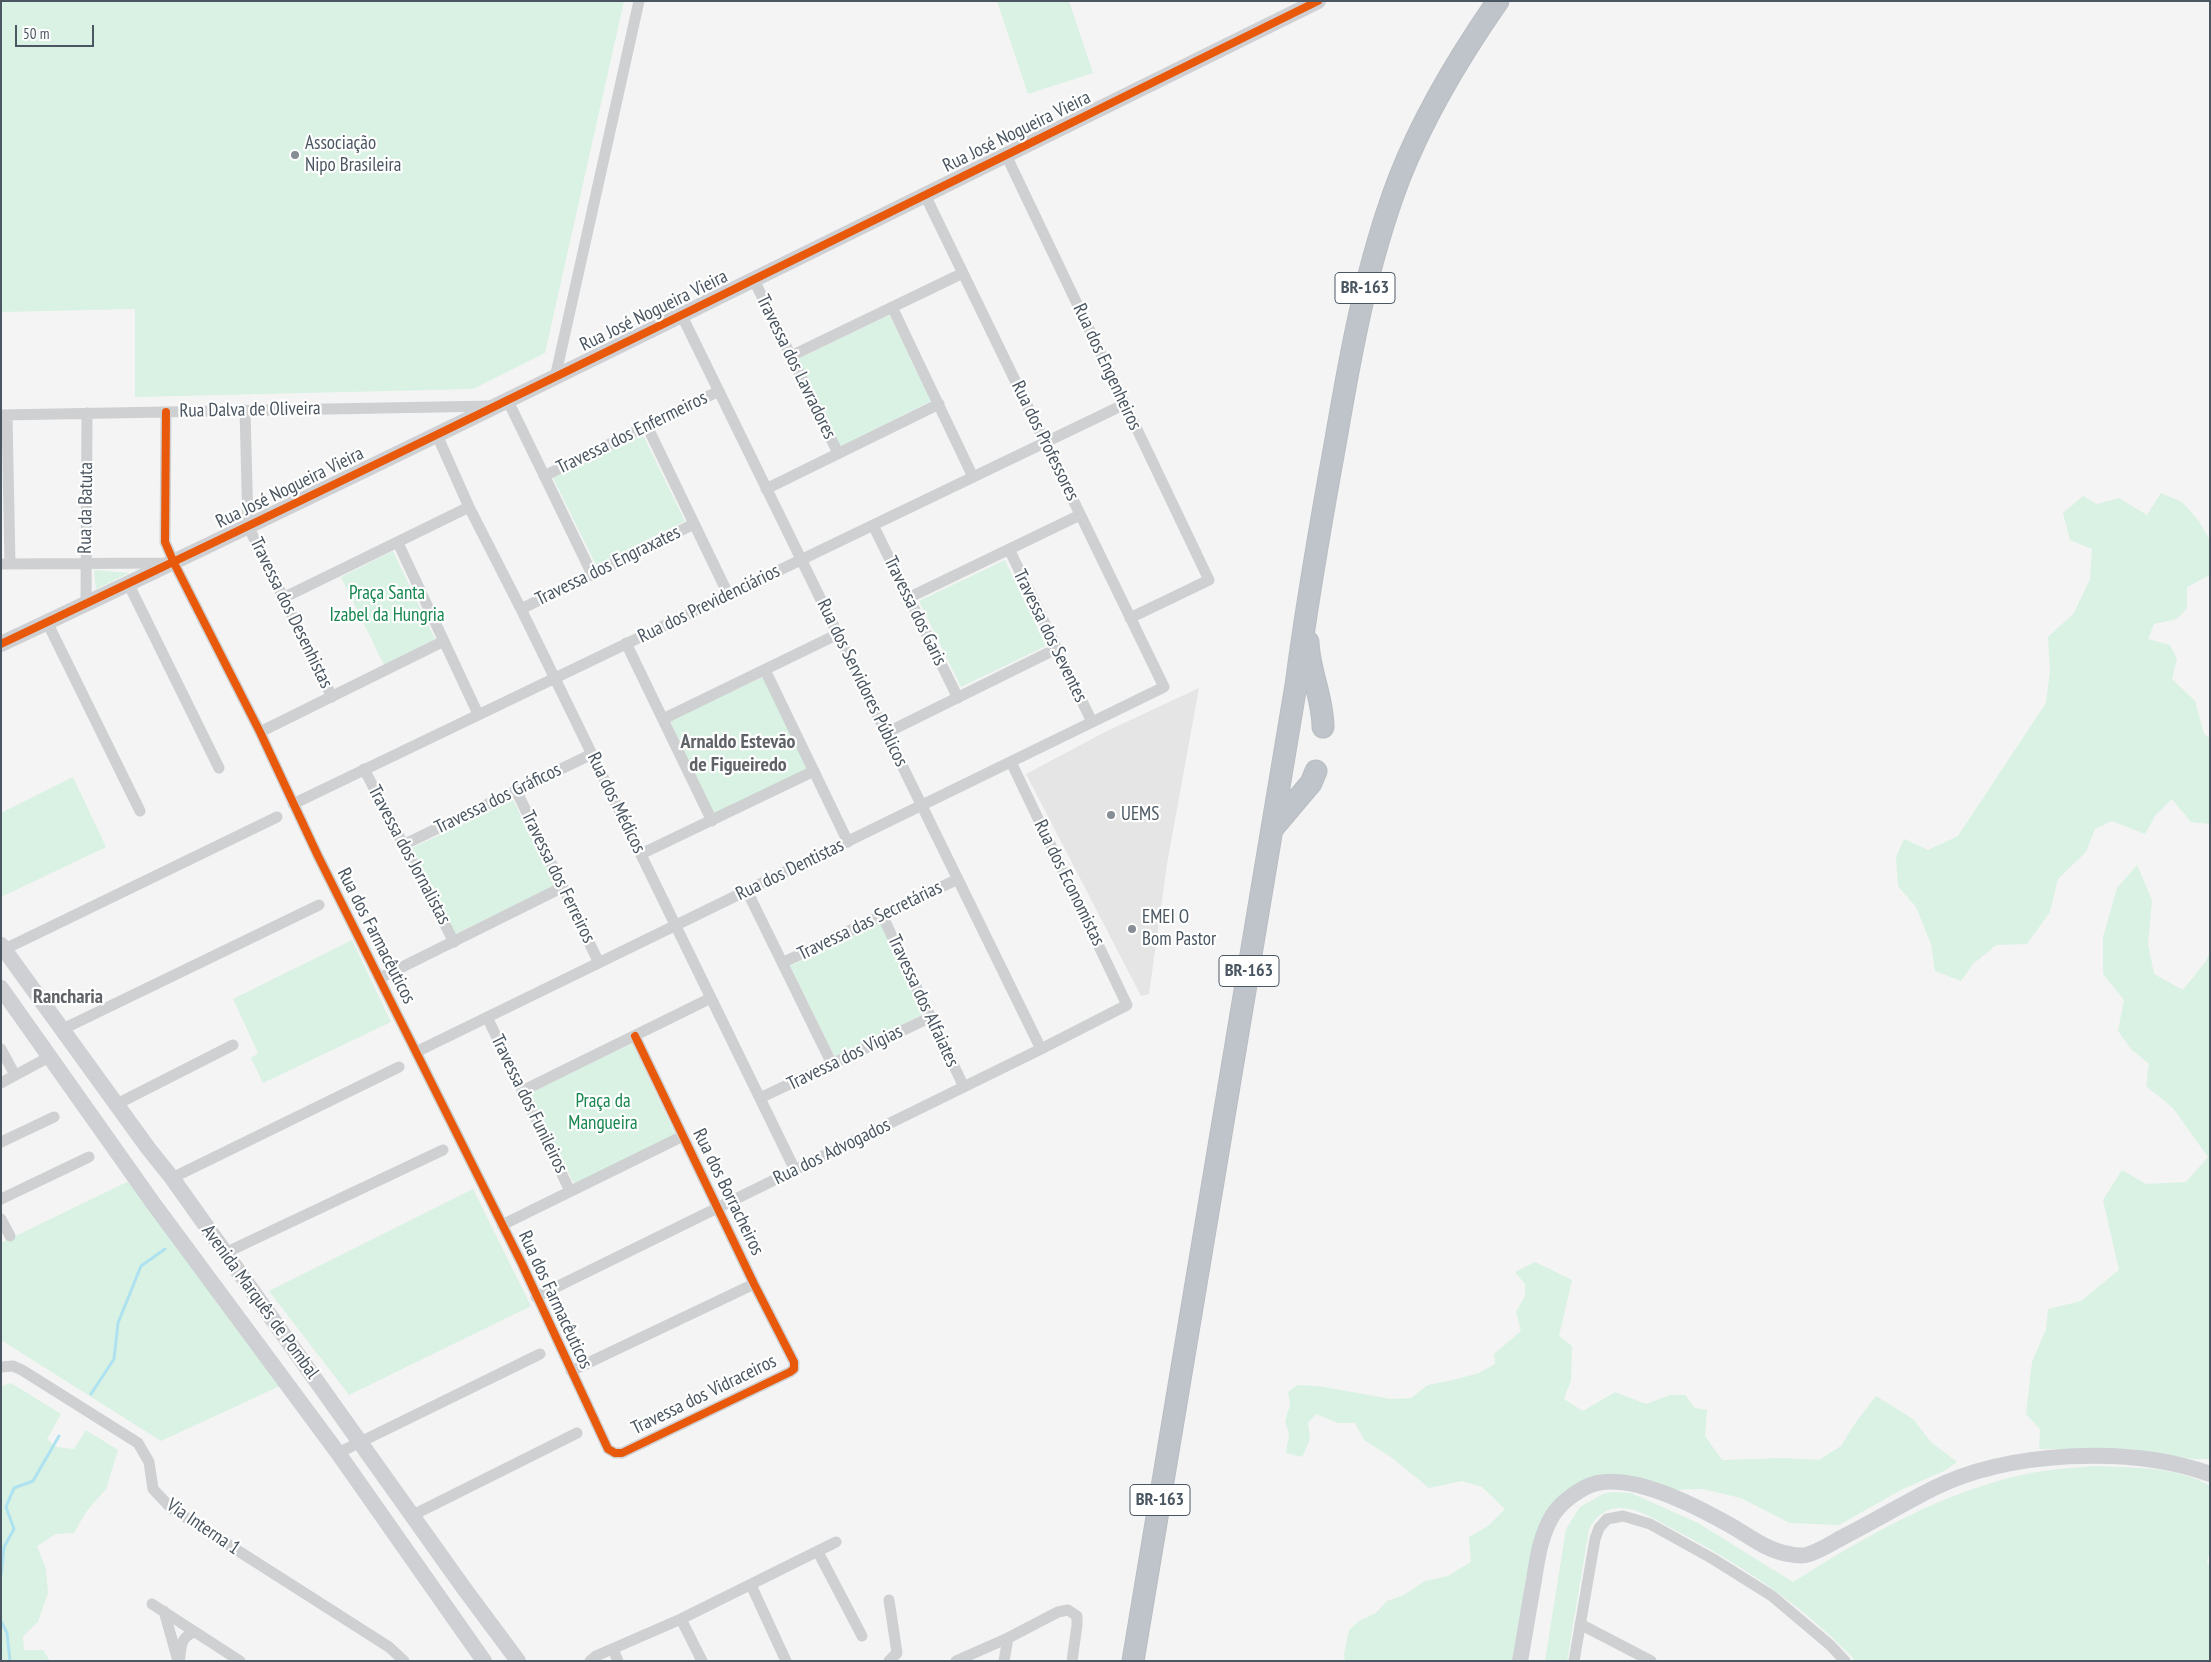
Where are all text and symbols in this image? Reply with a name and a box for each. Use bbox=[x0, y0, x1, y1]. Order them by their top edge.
scale bar bbox=[18, 15, 96, 47]
text: 50 m bbox=[23, 24, 49, 43]
street label: Rua José Nogueira Vieira bbox=[939, 86, 1095, 178]
place label: Associação Nipo Brasileira bbox=[305, 133, 401, 177]
marker: Associação Nipo Brasileira bbox=[289, 149, 301, 161]
street label: Rua José Nogueira Vieira bbox=[576, 265, 732, 357]
road number: BR-163 bbox=[1335, 272, 1395, 304]
street label: Travessa dos Lavradores bbox=[751, 291, 841, 443]
street label: Rua dos Engenheiros bbox=[1068, 300, 1146, 434]
street label: Rua dos Professores bbox=[1006, 377, 1084, 505]
street label: Travessa dos Enfermeiros bbox=[553, 387, 711, 479]
street label: Rua Dalva de Oliveira bbox=[179, 397, 321, 423]
street label: Rua José Nogueira Vieira bbox=[212, 442, 368, 534]
street label: Rua da Batuta bbox=[74, 462, 98, 554]
street label: Travessa dos Engraxates bbox=[532, 521, 684, 611]
street label: Travessa dos Desenhistas bbox=[245, 534, 337, 692]
street label: Travessa dos Garis bbox=[879, 553, 951, 669]
street label: Rua dos Previdenciários bbox=[634, 560, 784, 648]
street label: Travessa dos Seventes bbox=[1008, 566, 1092, 706]
park label: Praça Santa Izabel da Hungria bbox=[329, 583, 445, 627]
street label: Rua dos Servidores Públicos bbox=[812, 596, 912, 770]
district label: Arnaldo Estevão de Figueiredo bbox=[681, 730, 795, 777]
street label: Rua dos Médicos bbox=[582, 749, 650, 857]
street label: Travessa dos Gráficos bbox=[431, 759, 565, 839]
street label: Travessa dos Jornalistas bbox=[363, 781, 455, 929]
place label: UEMS bbox=[1121, 804, 1159, 826]
street label: Travessa dos Ferreiros bbox=[516, 807, 600, 947]
marker: UEMS bbox=[1105, 809, 1117, 821]
street label: Rua dos Economistas bbox=[1029, 816, 1109, 950]
street label: Rua dos Dentistas bbox=[732, 834, 848, 906]
street label: Rua dos Farmacêuticos bbox=[332, 864, 420, 1008]
street label: Travessa das Secretárias bbox=[794, 876, 946, 966]
place label: EMEI O Bom Pastor bbox=[1142, 907, 1216, 951]
marker: EMEI O Bom Pastor bbox=[1126, 923, 1138, 935]
street label: Travessa dos Alfaiates bbox=[882, 931, 964, 1071]
road number: BR-163 bbox=[1219, 956, 1279, 986]
district label: Rancharia bbox=[33, 985, 103, 1009]
street label: Travessa dos Vigias bbox=[784, 1020, 906, 1096]
street label: Travessa dos Funileiros bbox=[486, 1031, 572, 1177]
park label: Praça da Mangueira bbox=[568, 1091, 638, 1135]
street label: Rua dos Advogados bbox=[770, 1114, 894, 1190]
street label: Rua dos Borracheiros bbox=[688, 1125, 768, 1259]
street label: Avenida Marquês de Pombal bbox=[197, 1221, 323, 1383]
street label: Rua dos Farmacêuticos bbox=[513, 1227, 597, 1373]
street label: Travessa dos Vidraceiros bbox=[628, 1350, 780, 1440]
road number: BR-163 bbox=[1130, 1484, 1190, 1516]
street label: Via Interna 1 bbox=[162, 1494, 244, 1560]

